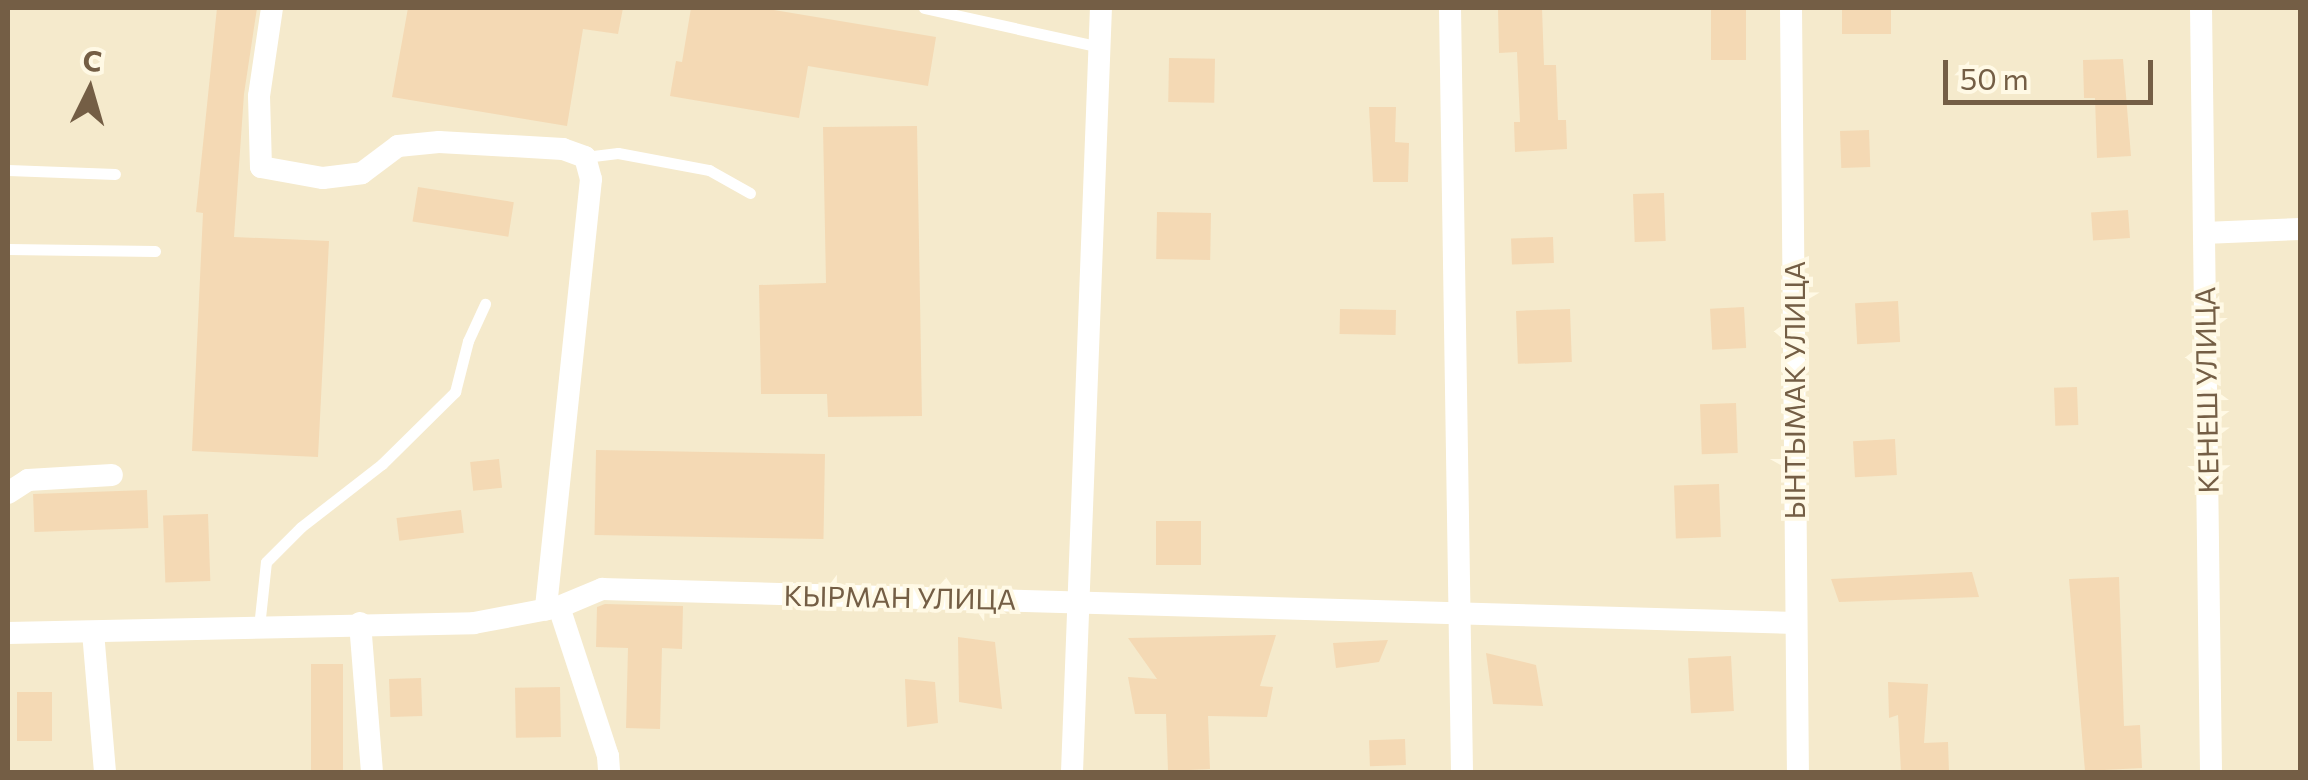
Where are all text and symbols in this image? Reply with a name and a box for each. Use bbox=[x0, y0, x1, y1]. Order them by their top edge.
north arrow bbox=[40, 40, 140, 140]
scale bar bbox=[1948, 40, 2158, 102]
text: С bbox=[82, 42, 104, 78]
text: 50 m bbox=[1960, 59, 2029, 96]
street label: ЫНТЫМАК УЛИЦА bbox=[1777, 261, 1811, 519]
street label: КЕНЕШ УЛИЦА bbox=[2187, 286, 2225, 494]
street label: КЫРМАН УЛИЦА bbox=[783, 578, 1017, 616]

